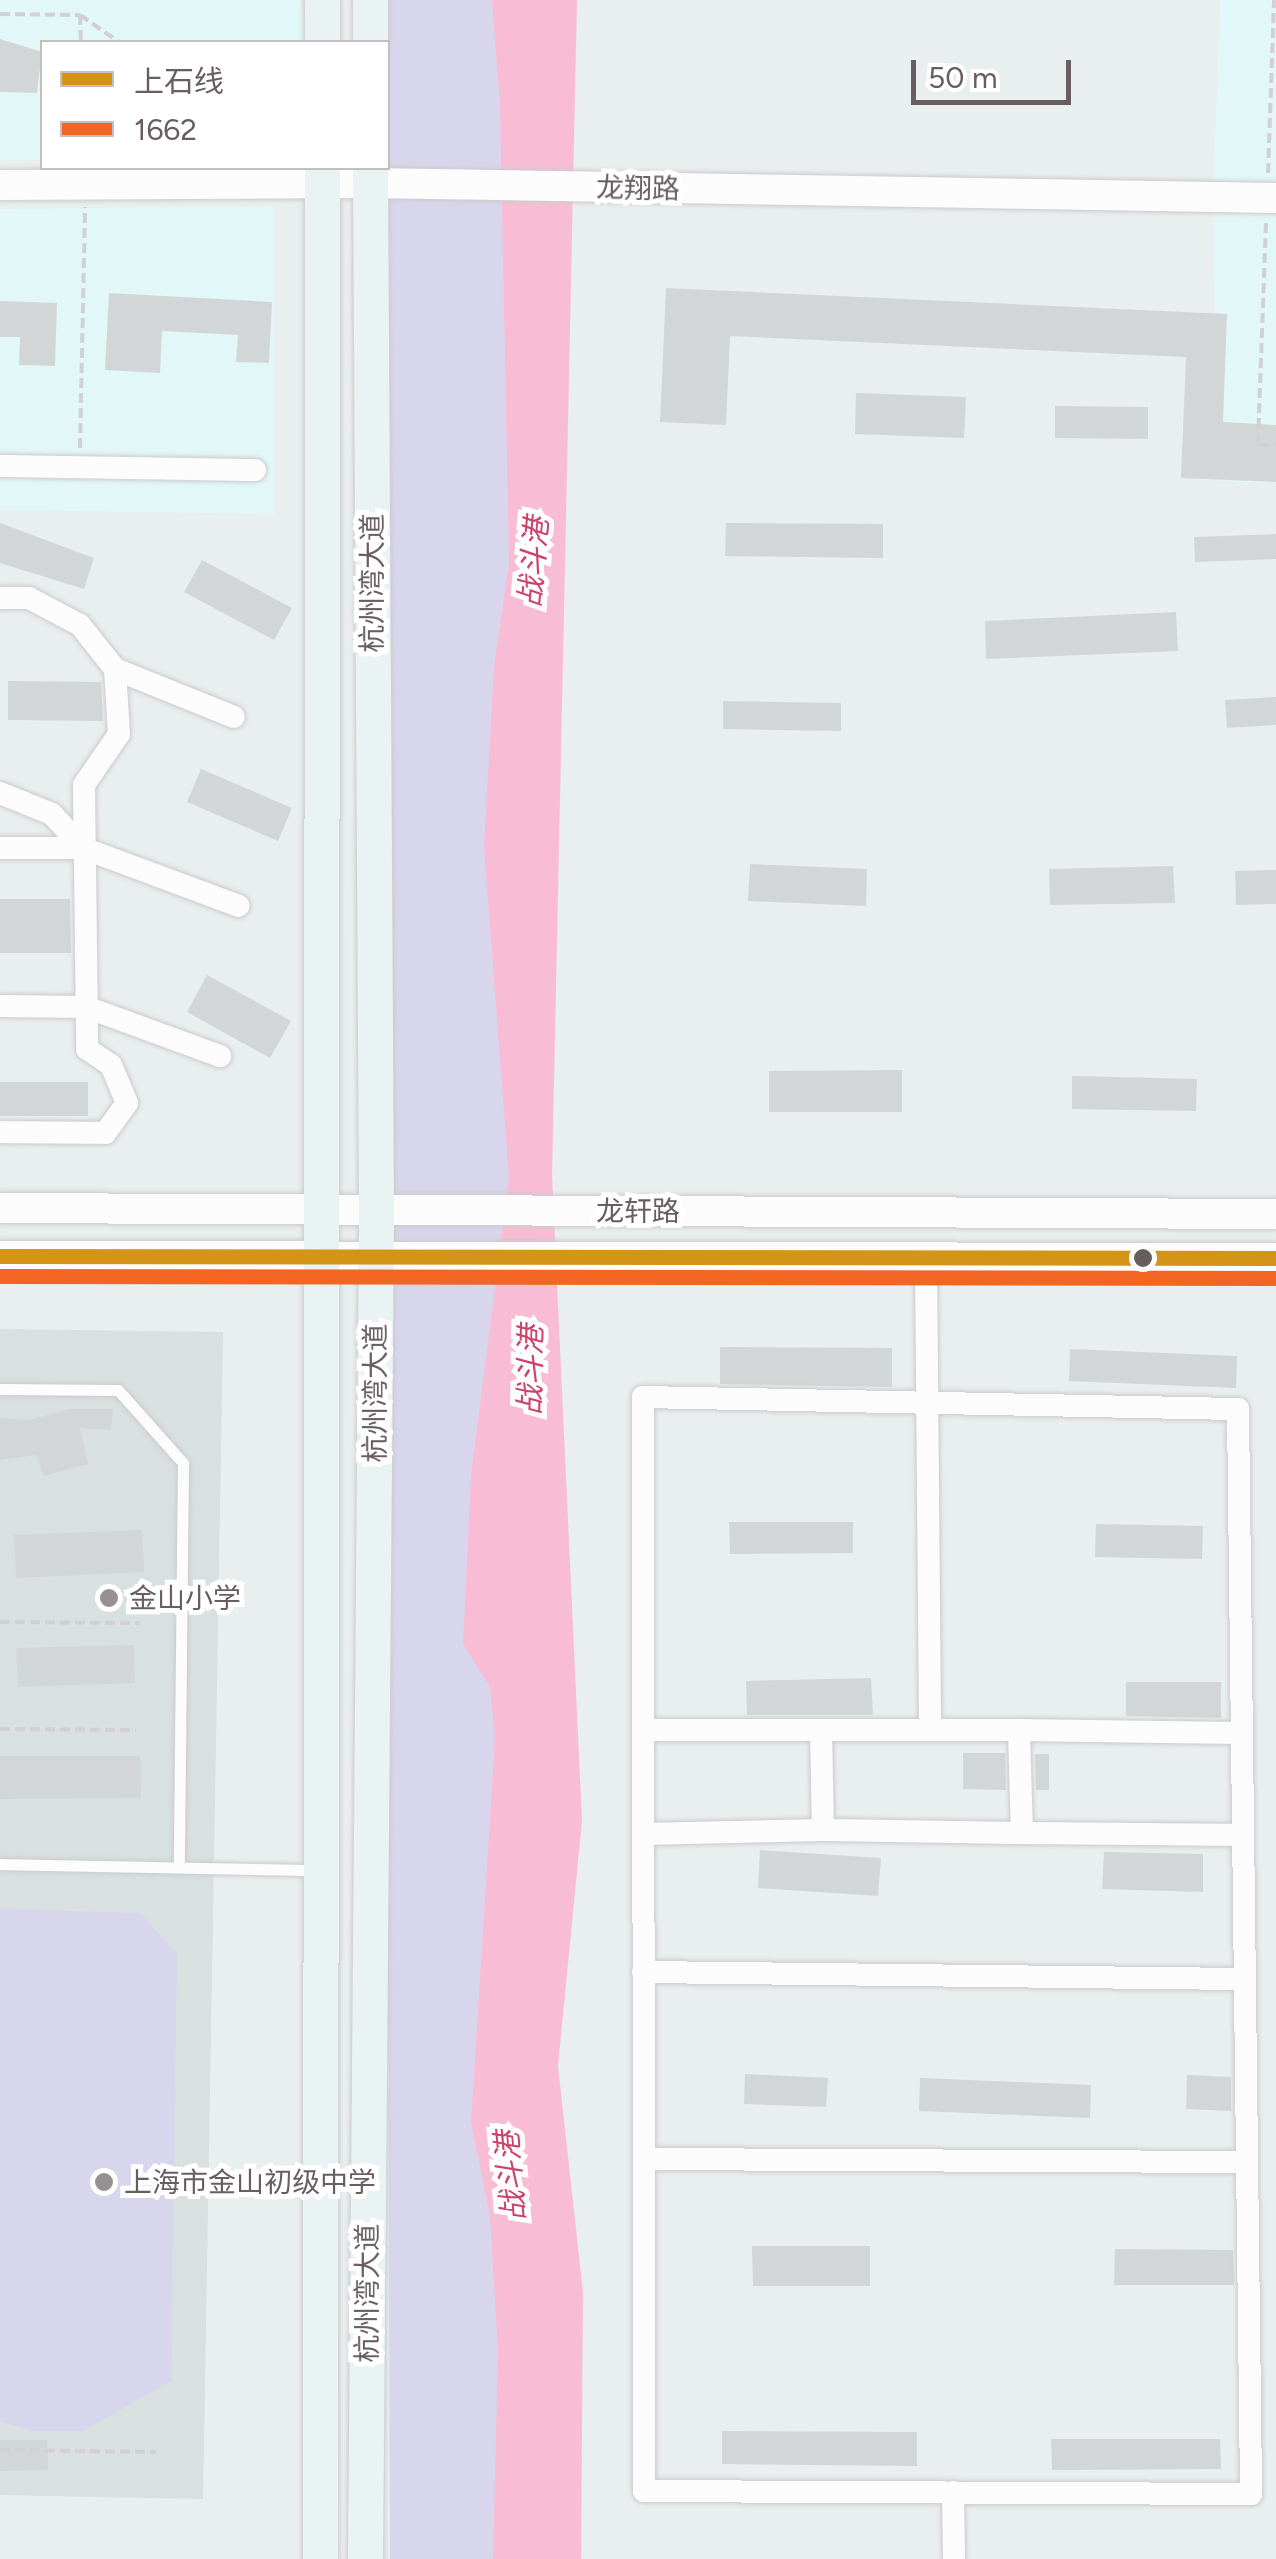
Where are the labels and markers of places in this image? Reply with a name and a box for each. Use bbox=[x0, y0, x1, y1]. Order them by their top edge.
unlabelled marker bbox=[1133, 1248, 1153, 1268]
place label: 金山小学 bbox=[129, 1581, 241, 1615]
marker: 金山小学 bbox=[98, 1587, 120, 1609]
place label: 上海市金山初级中学 bbox=[124, 2165, 376, 2199]
marker: 上海市金山初级中学 bbox=[93, 2171, 115, 2193]

